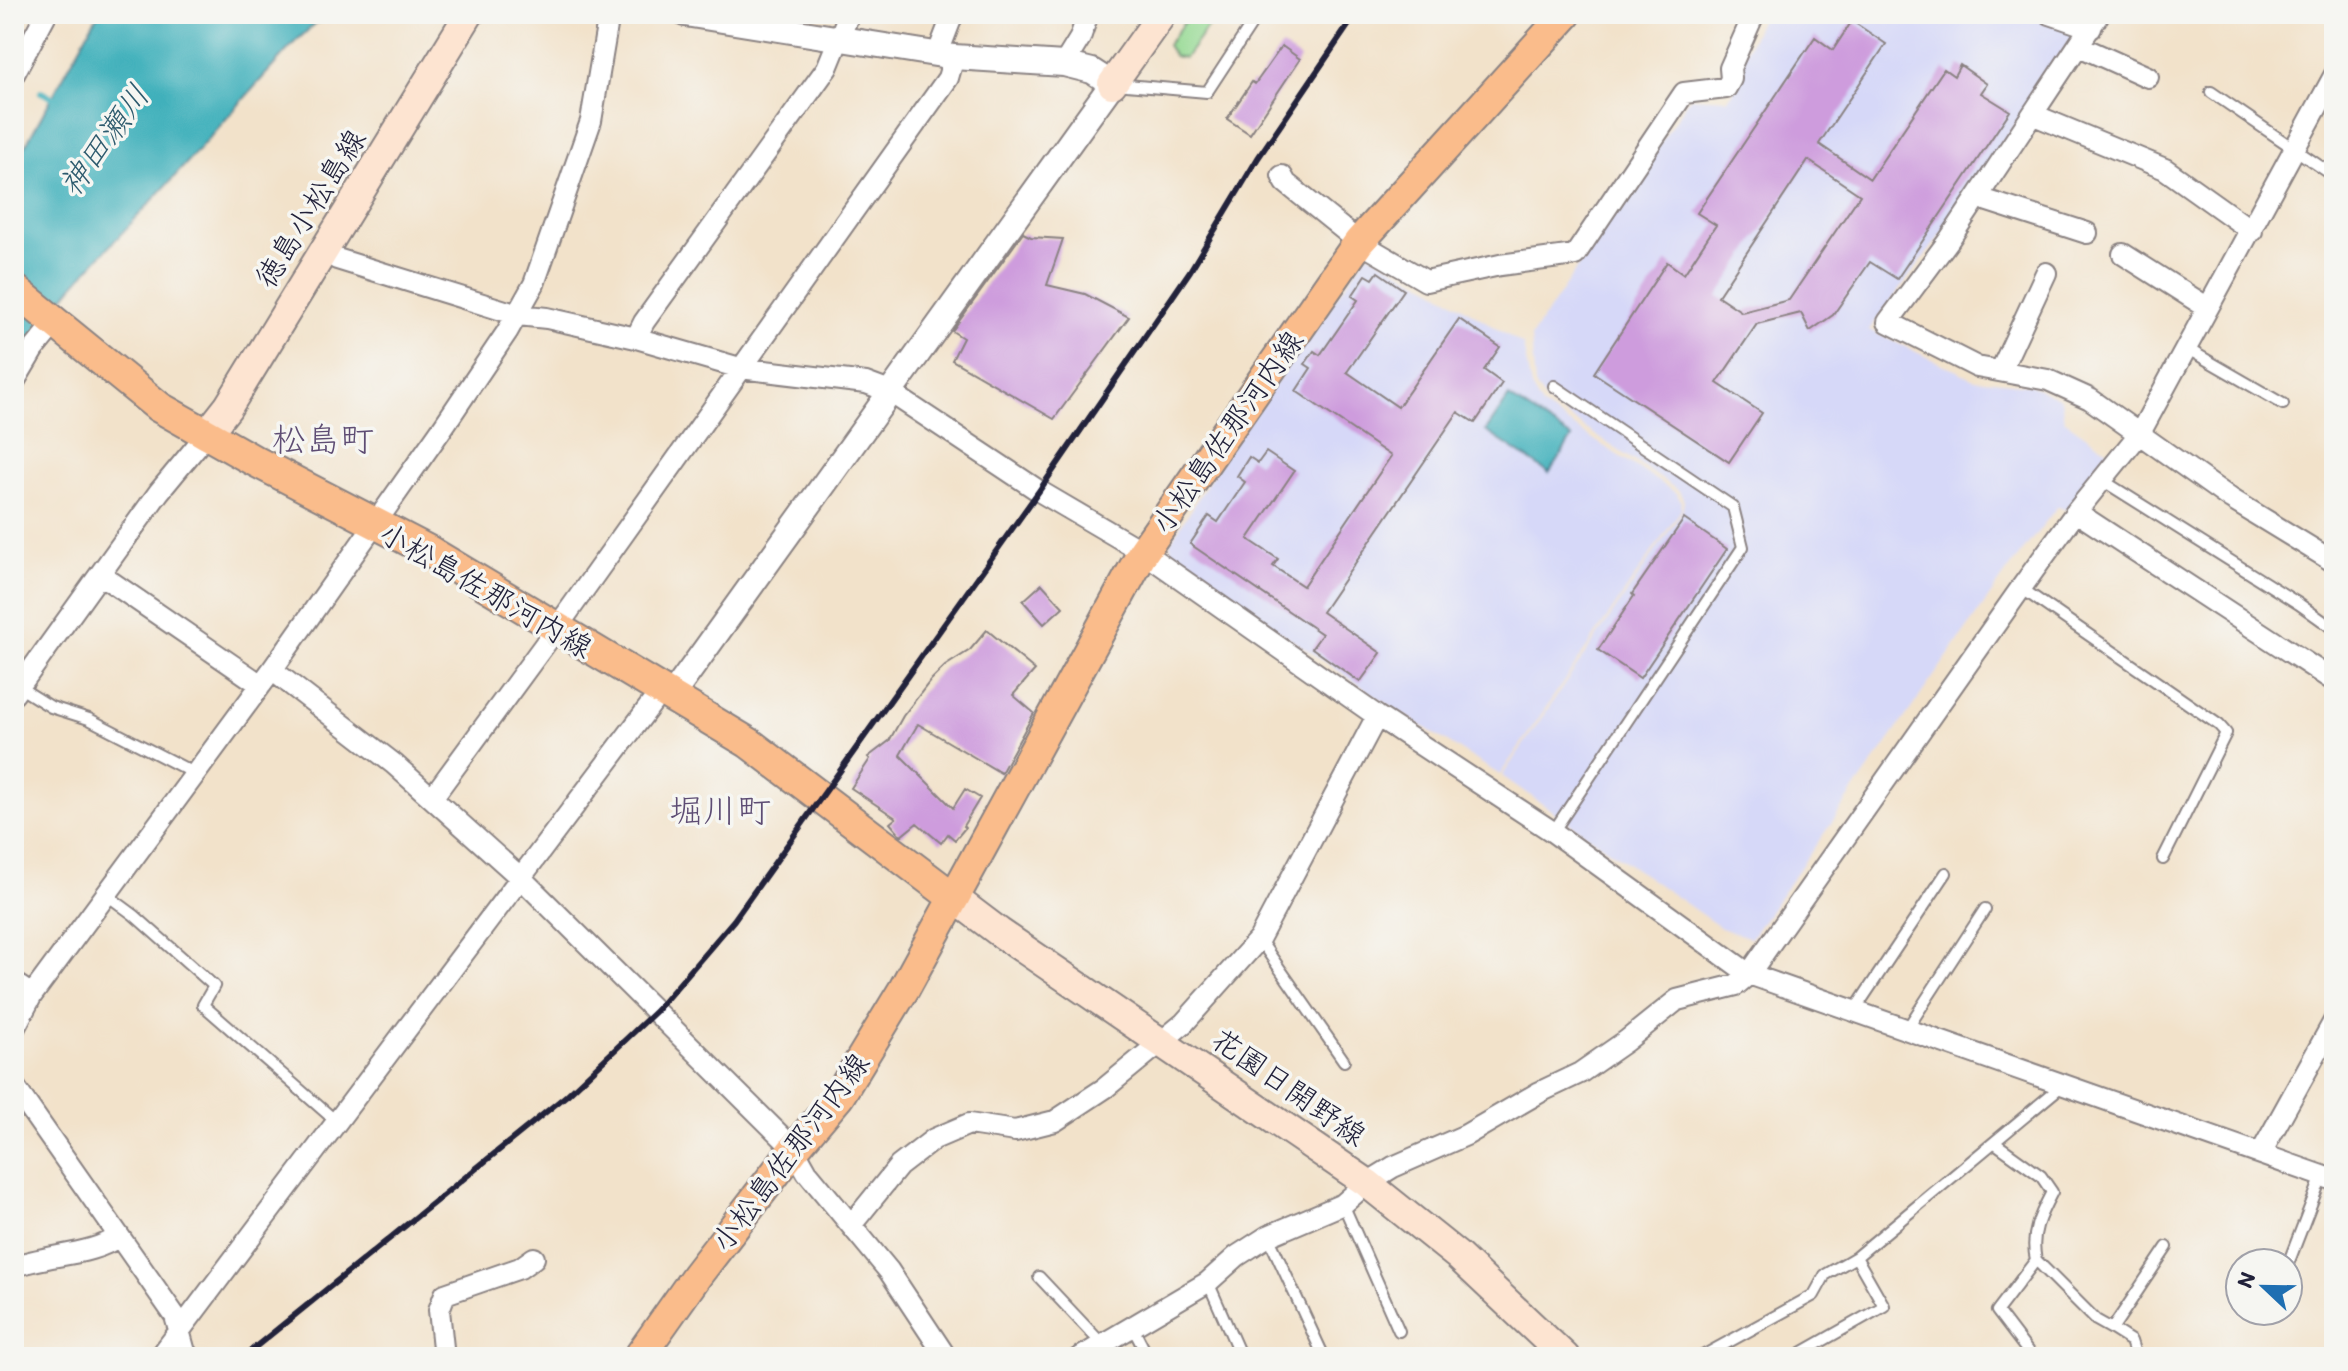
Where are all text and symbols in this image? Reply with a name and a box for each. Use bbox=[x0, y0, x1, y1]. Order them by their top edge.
water label: 神田瀬川 bbox=[51, 77, 157, 203]
street label: 徳島小松島線 bbox=[247, 122, 373, 294]
street label: 小松島佐那河内線 bbox=[1143, 323, 1311, 541]
district label: 松島町 bbox=[272, 419, 374, 460]
street label: 小松島佐那河内線 bbox=[373, 514, 599, 666]
district label: 堀川町 bbox=[669, 790, 771, 831]
street label: 花園日開野線 bbox=[1205, 1020, 1373, 1154]
street label: 小松島佐那河内線 bbox=[703, 1045, 877, 1259]
north arrow bbox=[2224, 1247, 2304, 1327]
text: N bbox=[2231, 1268, 2261, 1292]

